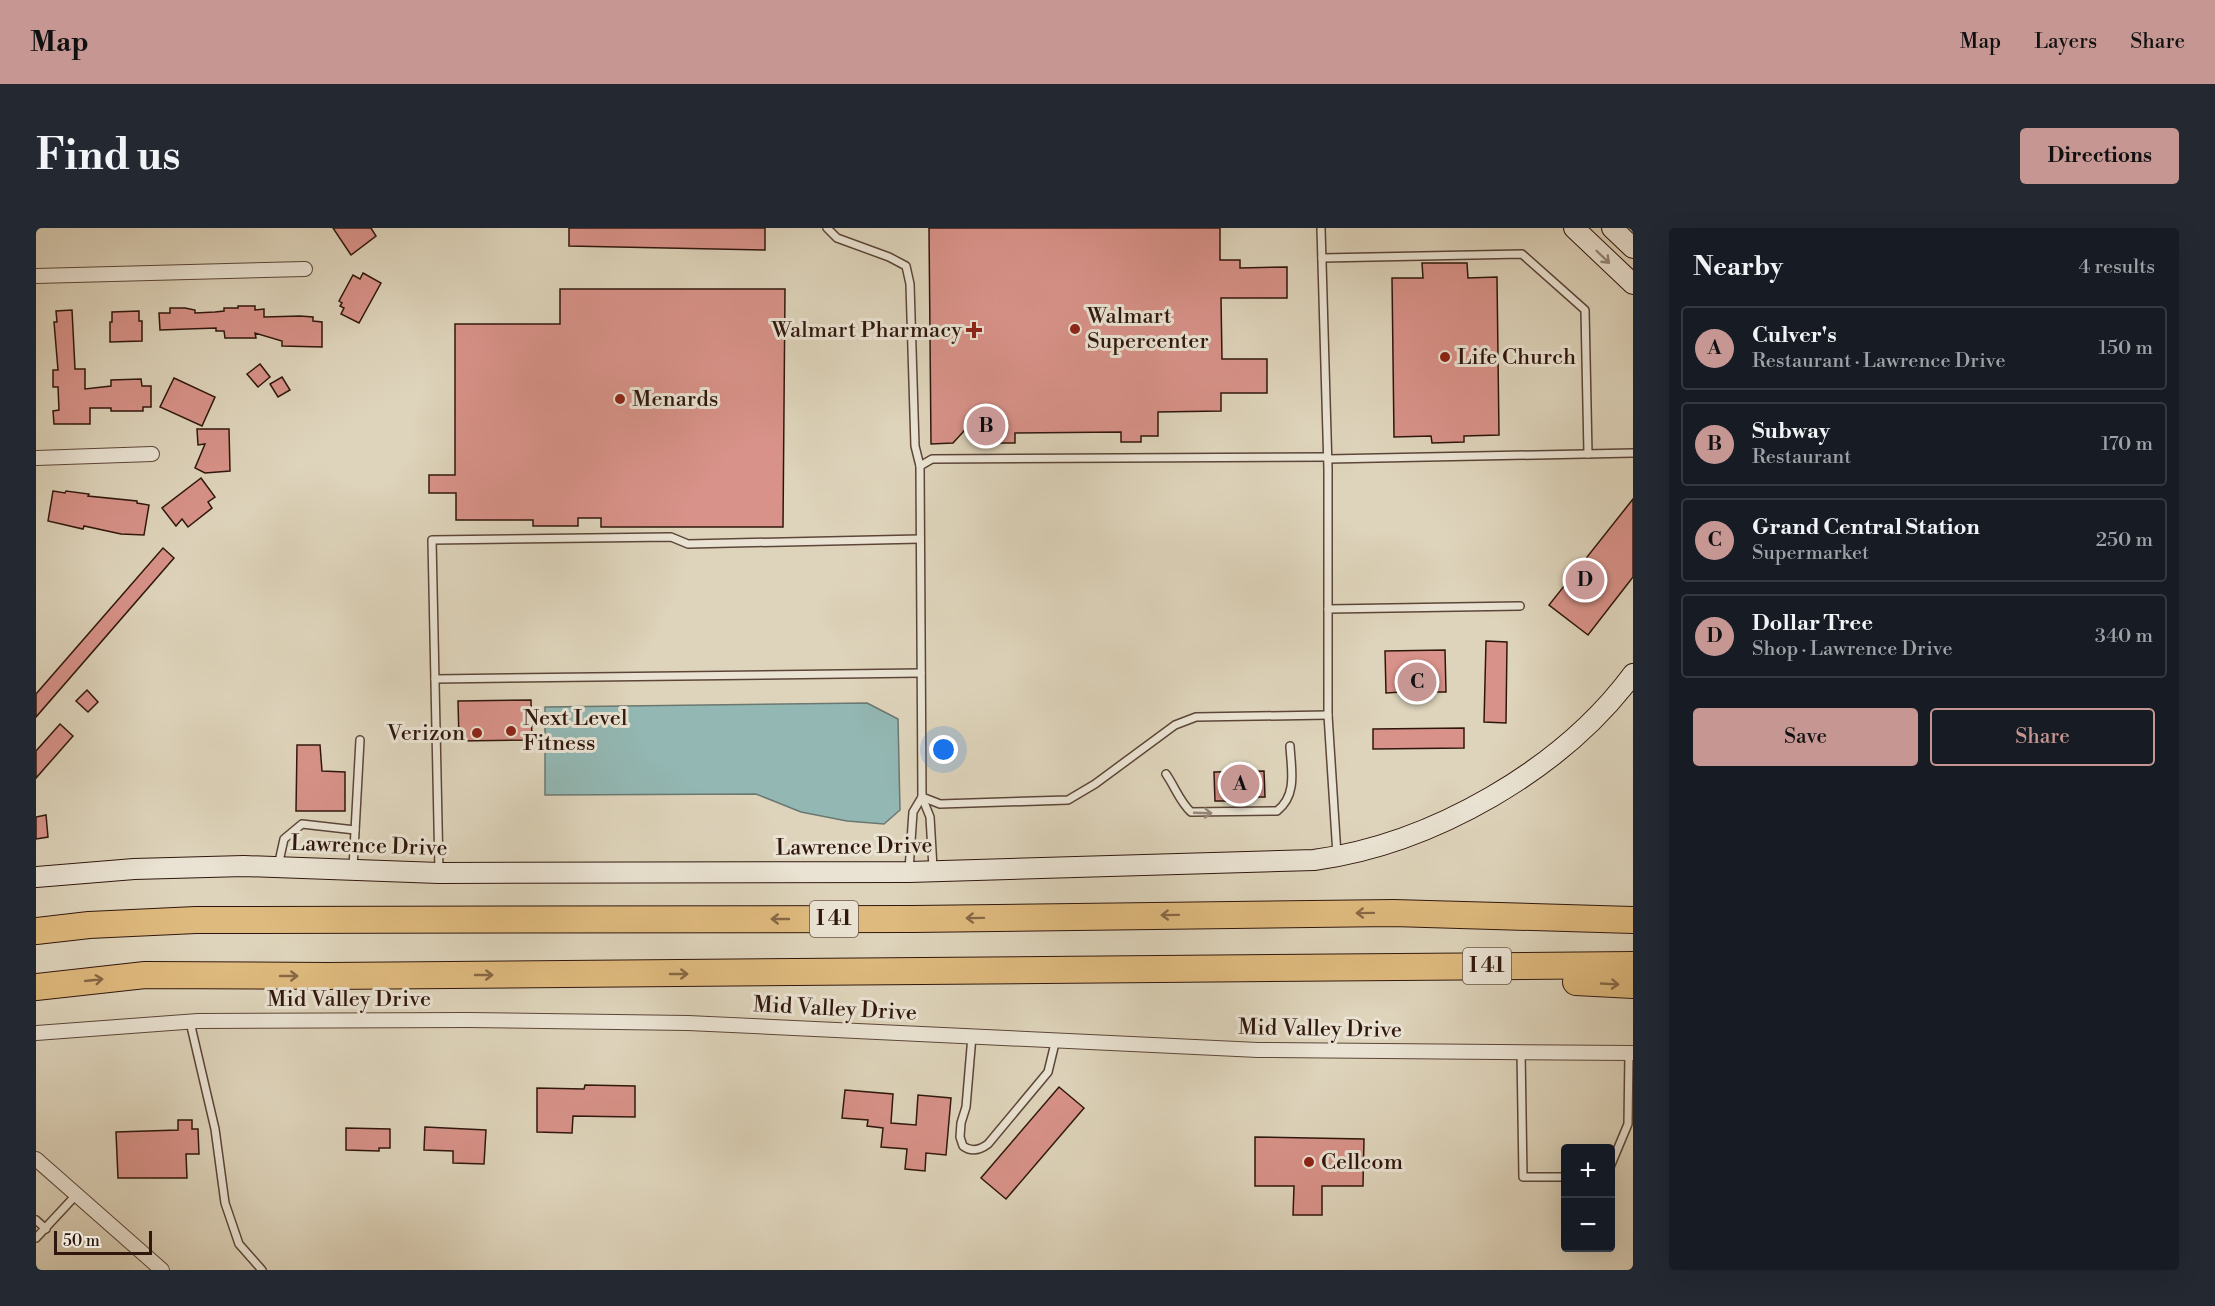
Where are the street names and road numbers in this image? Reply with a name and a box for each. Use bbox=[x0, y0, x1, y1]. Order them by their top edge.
street label: Lawrence Drive bbox=[290, 830, 448, 862]
street label: Lawrence Drive bbox=[775, 832, 933, 862]
road number: I 41 bbox=[810, 901, 858, 937]
road number: I 41 bbox=[1463, 948, 1511, 984]
street label: Mid Valley Drive bbox=[267, 986, 431, 1013]
street label: Mid Valley Drive bbox=[752, 991, 918, 1027]
street label: Mid Valley Drive bbox=[1238, 1014, 1402, 1044]

